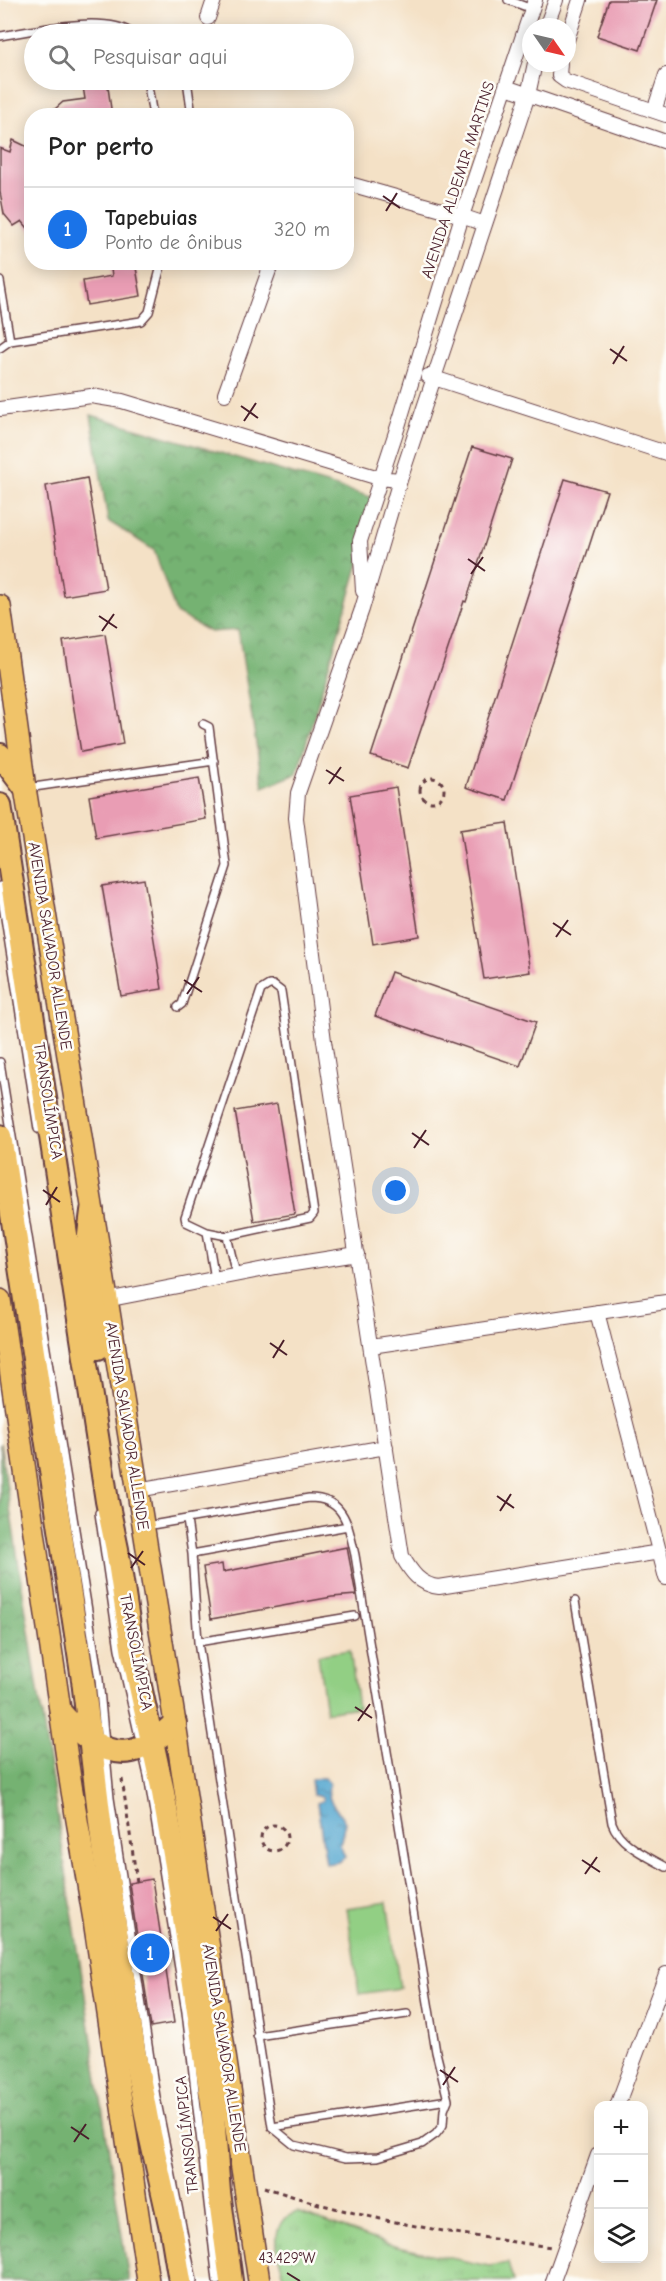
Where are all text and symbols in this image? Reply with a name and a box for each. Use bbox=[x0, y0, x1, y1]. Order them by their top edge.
north arrow bbox=[522, 18, 576, 72]
search box bbox=[24, 24, 354, 90]
icon: search bbox=[45, 41, 78, 74]
text: Pesquisar aqui bbox=[93, 44, 228, 70]
street label: AVENIDA ALDEMIR MARTINS bbox=[418, 79, 498, 281]
text: Por perto bbox=[48, 132, 154, 162]
text: Tapebuias bbox=[105, 205, 197, 231]
text: 1 bbox=[64, 218, 71, 241]
text: 320 m bbox=[274, 218, 330, 241]
text: Ponto de ônibus bbox=[105, 231, 242, 254]
street label: AVENIDA SALVADOR ALLENDE bbox=[25, 841, 75, 1052]
street label: TRANSOLÍMPICA bbox=[30, 1041, 67, 1161]
your location bbox=[381, 1176, 410, 1205]
street label: AVENIDA SALVADOR ALLENDE bbox=[102, 1321, 152, 1532]
street label: TRANSOLÍMPICA bbox=[116, 1592, 157, 1712]
pin: 1 bbox=[130, 1930, 170, 1976]
street label: AVENIDA SALVADOR ALLENDE bbox=[199, 1943, 249, 2154]
street label: TRANSOLÍMPICA bbox=[171, 2075, 202, 2195]
map controls bbox=[594, 2101, 648, 2263]
button: + bbox=[594, 2101, 648, 2155]
button: − bbox=[594, 2155, 648, 2209]
button: layers bbox=[594, 2209, 648, 2263]
text: 43.429°W bbox=[259, 2249, 315, 2267]

